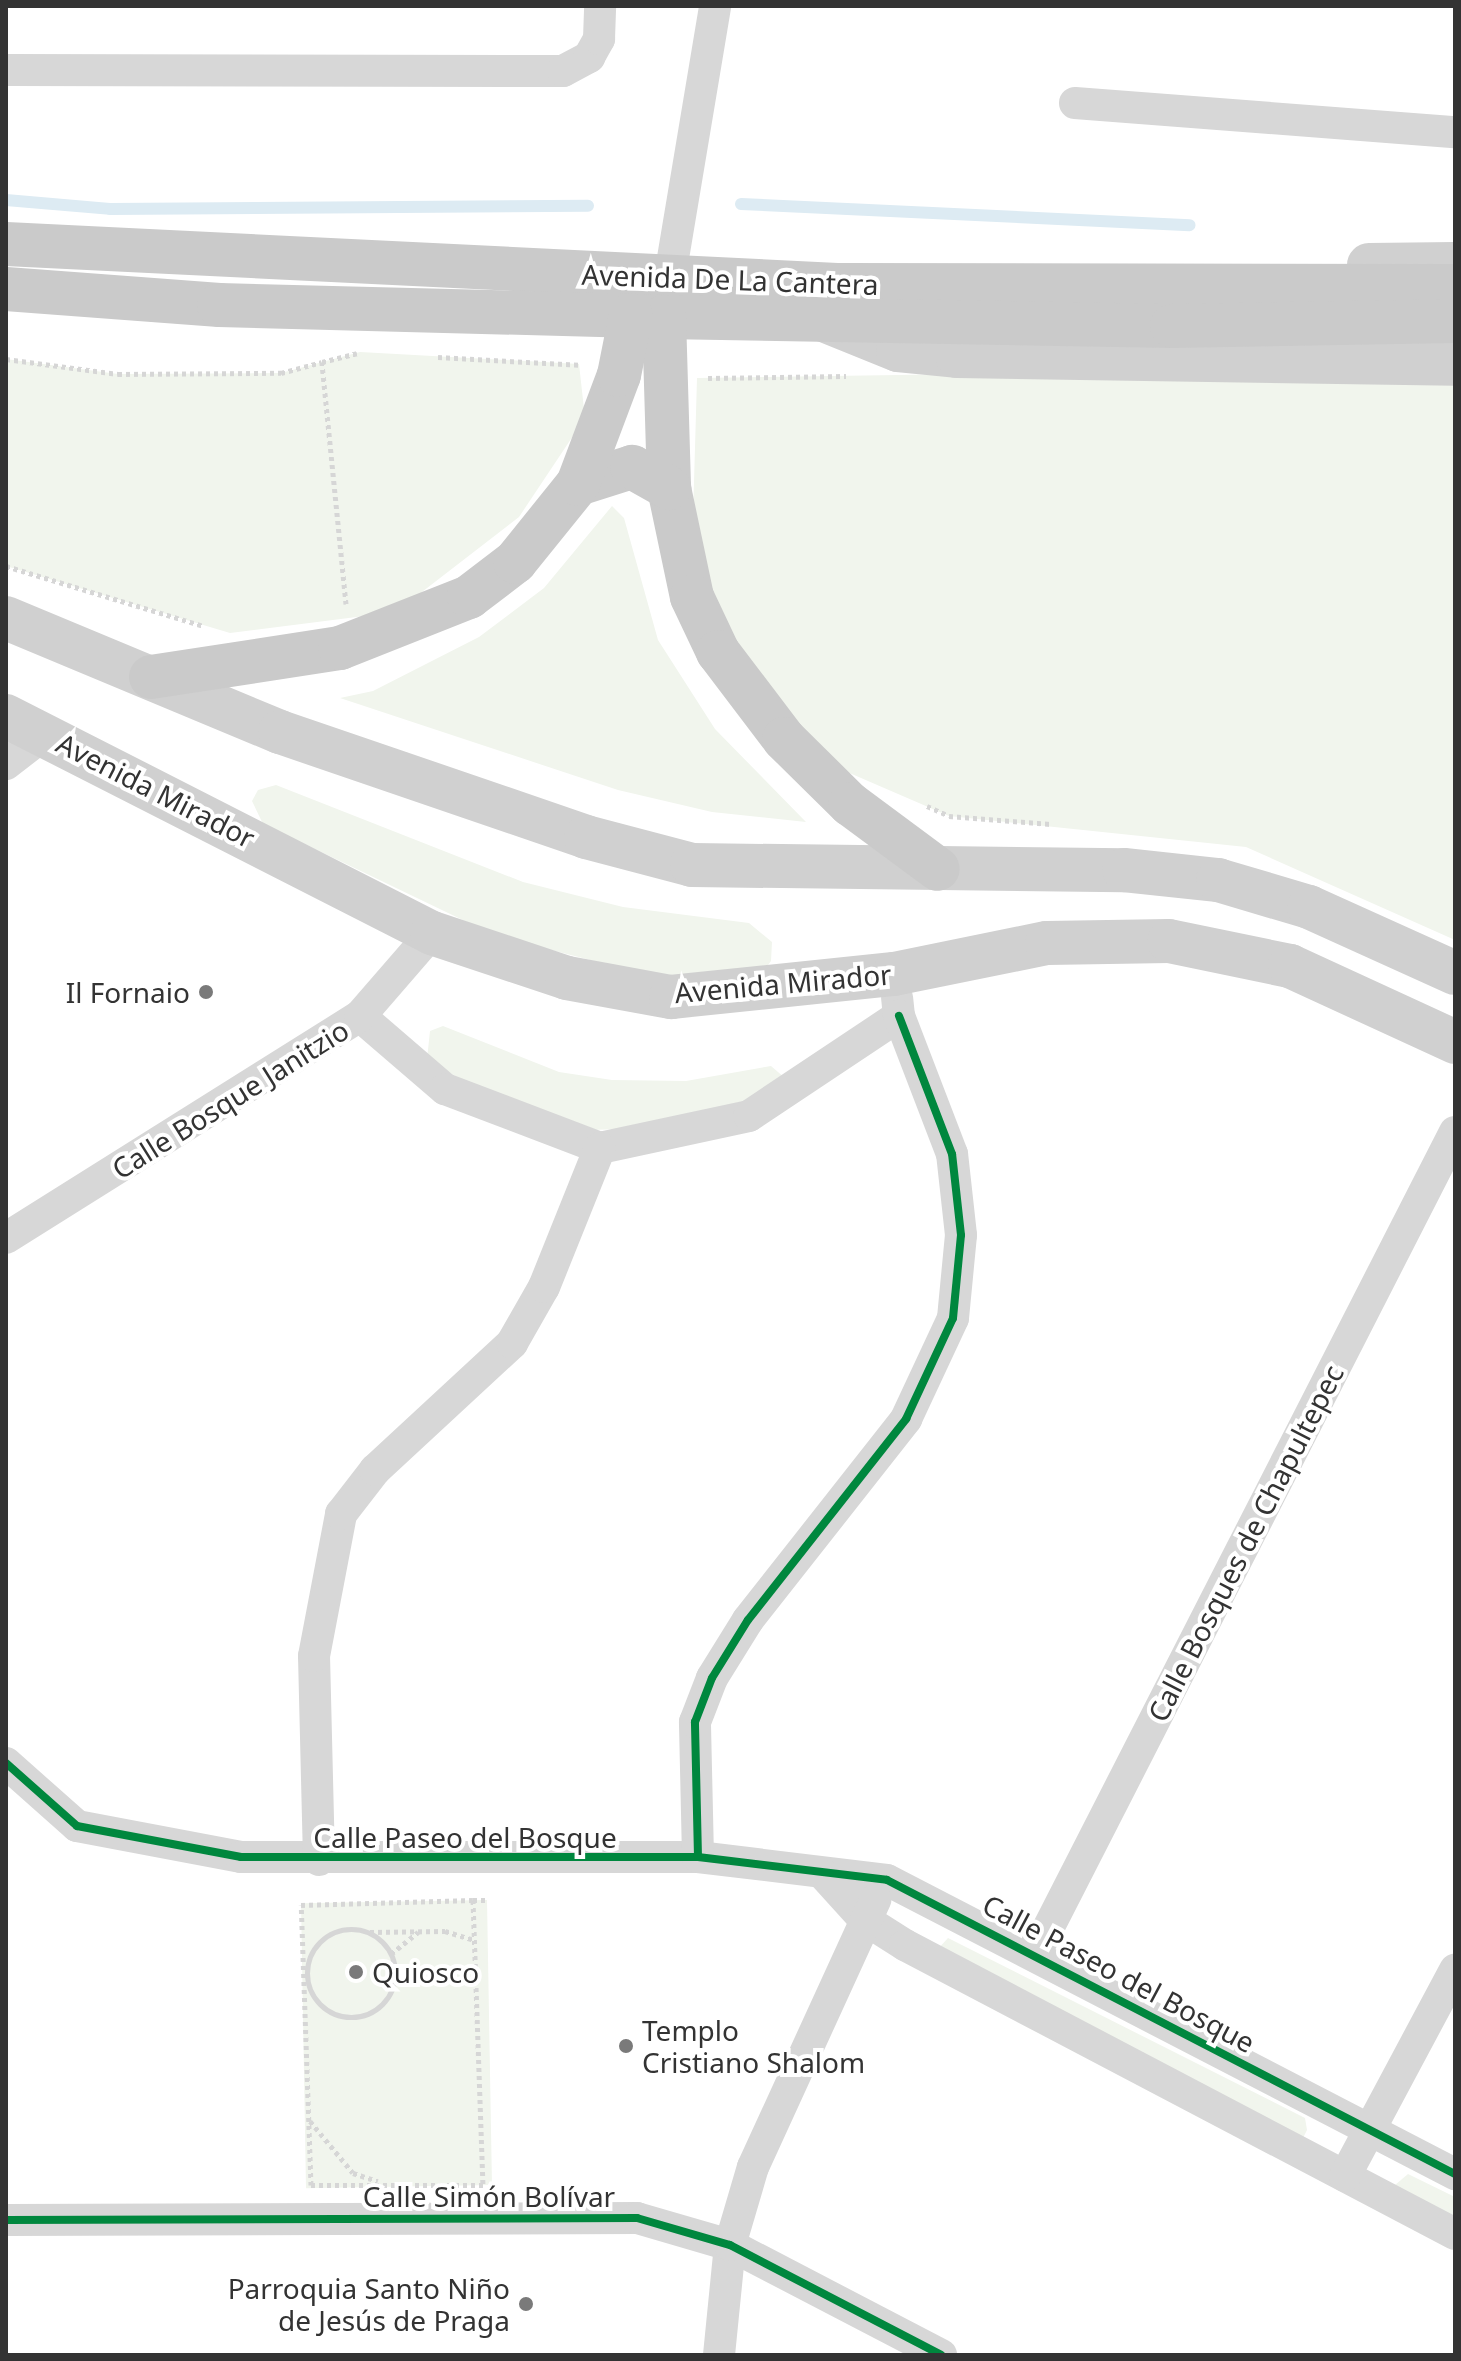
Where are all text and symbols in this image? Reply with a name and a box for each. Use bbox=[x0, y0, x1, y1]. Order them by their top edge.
street label: Avenida De La Cantera bbox=[581, 257, 879, 301]
street label: Avenida Mirador bbox=[51, 726, 261, 854]
street label: Avenida Mirador bbox=[673, 957, 893, 1009]
place label: Il Fornaio bbox=[66, 975, 190, 1009]
marker: Il Fornaio bbox=[197, 983, 215, 1001]
street label: Calle Bosque Janitzio bbox=[106, 1013, 354, 1185]
street label: Calle Bosques de Chapultepec bbox=[1140, 1359, 1350, 1727]
street label: Calle Paseo del Bosque bbox=[313, 1820, 617, 1854]
street label: Calle Paseo del Bosque bbox=[977, 1887, 1261, 2059]
place label: Quiosco bbox=[372, 1955, 479, 1989]
marker: Quiosco bbox=[347, 1963, 365, 1981]
place label: Templo Cristiano Shalom bbox=[642, 2013, 865, 2079]
marker: Templo Cristiano Shalom bbox=[617, 2037, 635, 2055]
street label: Calle Simón Bolívar bbox=[363, 2179, 615, 2213]
place label: Parroquia Santo Niño de Jesús de Praga bbox=[228, 2271, 510, 2337]
marker: Parroquia Santo Niño de Jesús de Praga bbox=[517, 2295, 535, 2313]

